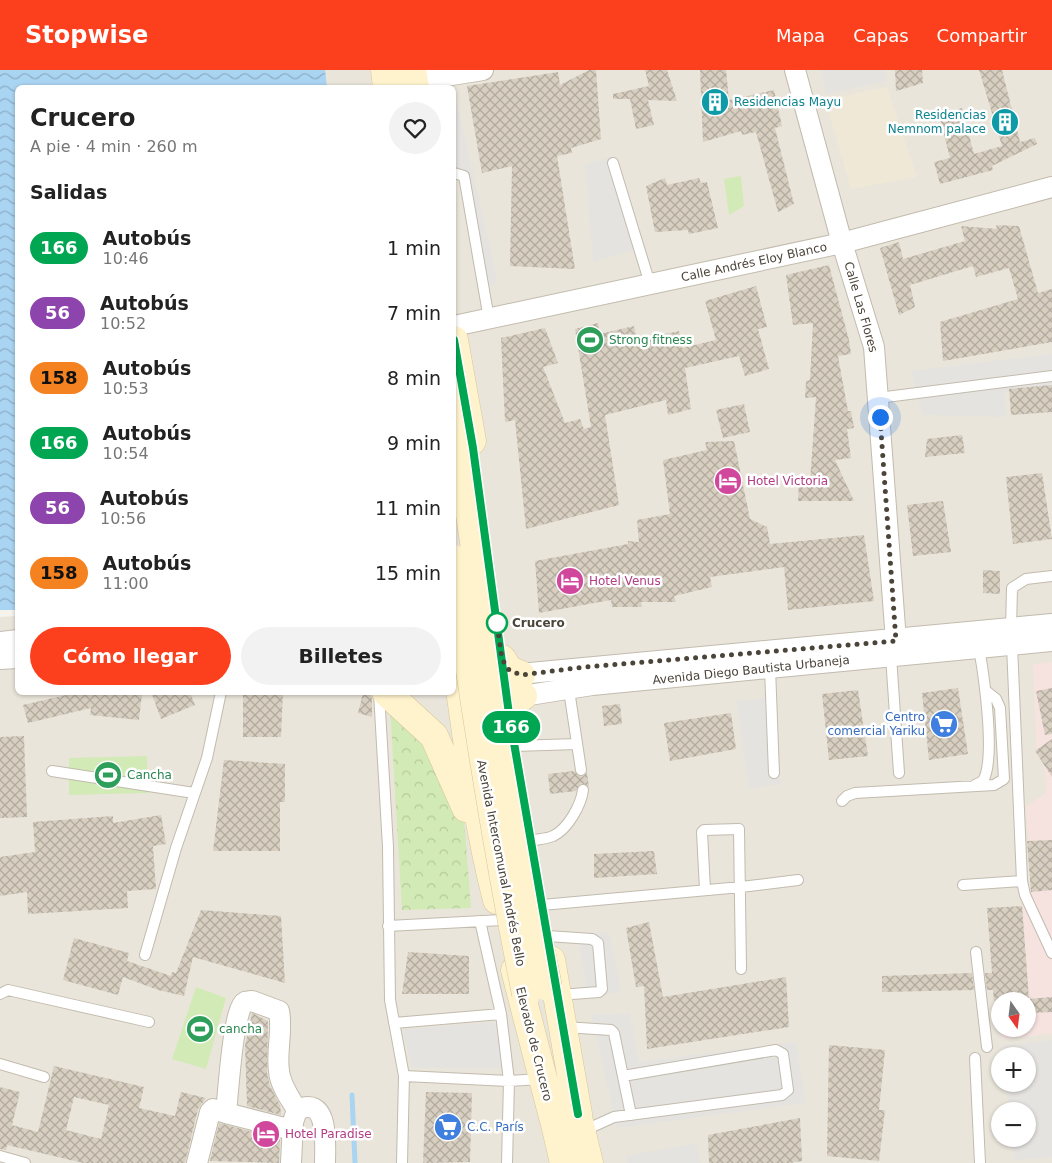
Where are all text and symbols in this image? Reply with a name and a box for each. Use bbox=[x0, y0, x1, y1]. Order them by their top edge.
text: Stopwise bbox=[25, 21, 148, 49]
text: Mapa bbox=[776, 25, 825, 46]
text: Capas bbox=[853, 25, 909, 46]
text: Compartir bbox=[937, 25, 1027, 46]
building icon: Residencias Mayu bbox=[700, 87, 730, 117]
place label: Residencias Mayu bbox=[734, 95, 841, 109]
button: heart bbox=[389, 102, 441, 154]
text: Crucero bbox=[30, 104, 135, 132]
building icon: Residencias Nemnom palace bbox=[990, 107, 1020, 137]
place label: Residencias Nemnom palace bbox=[888, 108, 986, 136]
text: A pie · 4 min · 260 m bbox=[30, 137, 198, 156]
text: Salidas bbox=[30, 181, 107, 203]
text: Autobús bbox=[103, 227, 191, 249]
text: 166 bbox=[40, 237, 78, 258]
text: 1 min bbox=[387, 237, 441, 259]
street label: Calle Andrés Eloy Blanco bbox=[680, 240, 828, 284]
text: 10:46 bbox=[103, 249, 149, 268]
street label: Calle Las Flores bbox=[841, 260, 881, 354]
text: Autobús bbox=[100, 292, 189, 314]
text: 56 bbox=[45, 302, 70, 323]
text: 7 min bbox=[387, 302, 441, 324]
text: 10:52 bbox=[100, 314, 146, 333]
sports icon: Strong fitness bbox=[575, 325, 605, 355]
place label: Strong fitness bbox=[609, 333, 692, 347]
text: Autobús bbox=[103, 357, 191, 379]
text: 158 bbox=[40, 367, 78, 388]
text: 8 min bbox=[387, 367, 441, 389]
text: 10:53 bbox=[103, 379, 149, 398]
your location bbox=[868, 405, 893, 430]
text: Autobús bbox=[103, 422, 191, 444]
text: 166 bbox=[40, 432, 78, 453]
text: 9 min bbox=[387, 432, 441, 454]
text: 10:54 bbox=[103, 444, 149, 463]
hotel icon: Hotel Victoria bbox=[713, 466, 743, 496]
place label: Hotel Victoria bbox=[747, 474, 828, 488]
text: Autobús bbox=[100, 487, 189, 509]
text: 56 bbox=[45, 497, 70, 518]
text: 11 min bbox=[375, 497, 441, 519]
text: 10:56 bbox=[100, 509, 146, 528]
text: Autobús bbox=[103, 552, 191, 574]
text: 158 bbox=[40, 562, 78, 583]
text: 15 min bbox=[375, 562, 441, 584]
hotel icon: Hotel Venus bbox=[555, 566, 585, 596]
text: 11:00 bbox=[103, 574, 149, 593]
place label: Hotel Venus bbox=[589, 574, 661, 588]
marker: Crucero bbox=[486, 612, 508, 634]
place label: Crucero bbox=[512, 616, 565, 630]
button: Cómo llegar bbox=[30, 627, 231, 685]
button: Billetes bbox=[241, 627, 441, 685]
street label: Avenida Diego Bautista Urbaneja bbox=[652, 653, 850, 687]
supermarket icon: Centro comercial Yariku bbox=[929, 709, 959, 739]
place label: Centro comercial Yariku bbox=[827, 710, 925, 738]
line badge: 166 bbox=[482, 711, 540, 743]
text: 166 bbox=[492, 716, 530, 737]
street label: Avenida Intercomunal Andrés Bello bbox=[474, 759, 528, 967]
sports icon: Cancha bbox=[93, 760, 123, 790]
place label: Cancha bbox=[127, 768, 172, 782]
street label: Elevado de Crucero bbox=[513, 985, 555, 1103]
north arrow bbox=[991, 992, 1036, 1038]
map controls bbox=[991, 992, 1036, 1147]
sports icon: cancha bbox=[185, 1014, 215, 1044]
place label: cancha bbox=[219, 1022, 262, 1036]
button: + bbox=[991, 1047, 1036, 1092]
button: − bbox=[991, 1102, 1036, 1147]
supermarket icon: C.C. París bbox=[433, 1112, 463, 1142]
hotel icon: Hotel Paradise bbox=[251, 1119, 281, 1149]
place label: C.C. París bbox=[467, 1120, 524, 1134]
place label: Hotel Paradise bbox=[285, 1127, 372, 1141]

